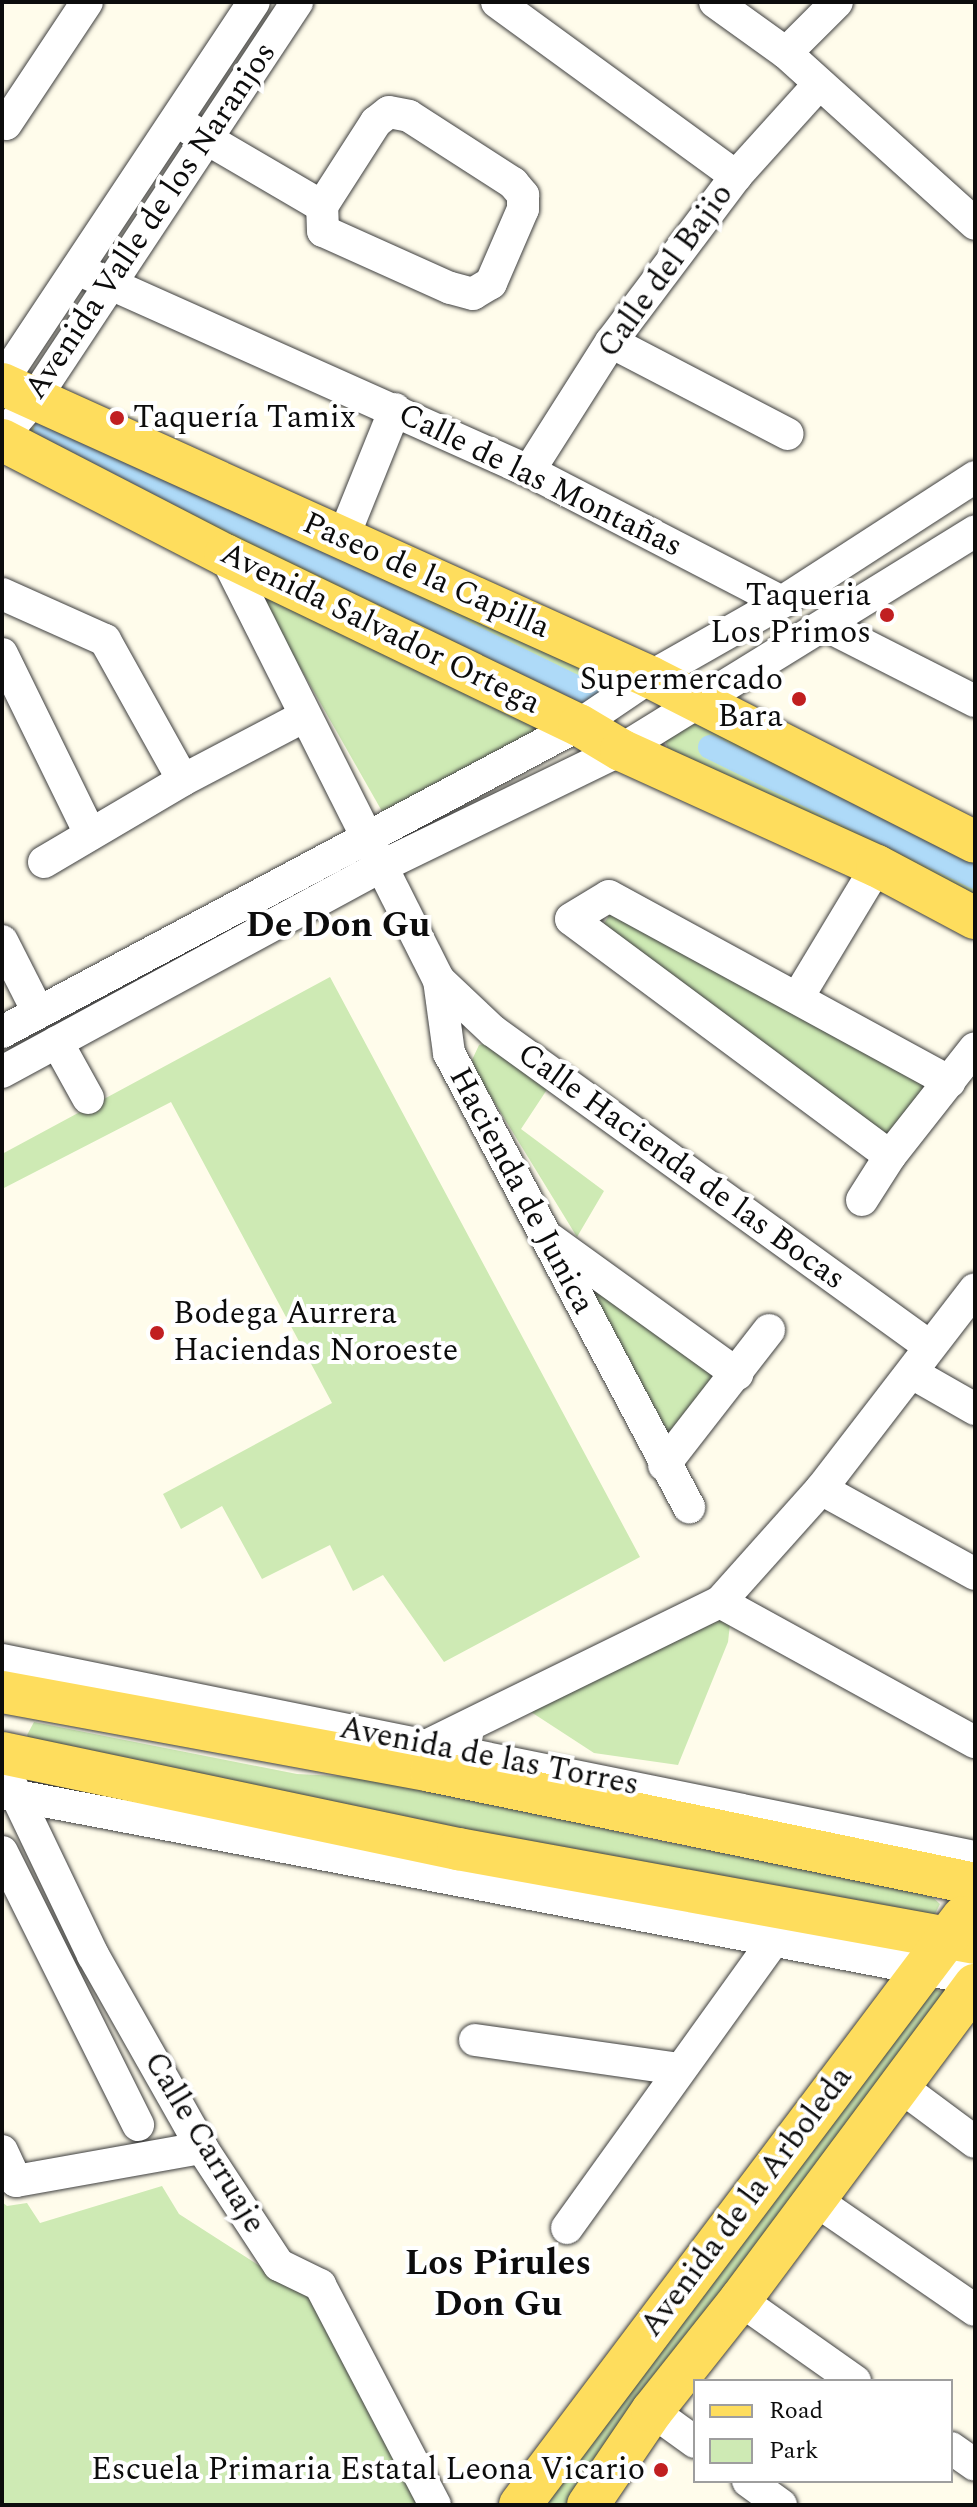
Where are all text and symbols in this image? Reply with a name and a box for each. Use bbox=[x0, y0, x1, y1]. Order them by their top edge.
street label: Avenida Valle de los Naranjos bbox=[17, 35, 285, 407]
street label: Calle del Bajio bbox=[590, 176, 742, 366]
street label: Calle de las Montañas bbox=[392, 396, 688, 566]
place label: Taquería Tamix bbox=[133, 399, 356, 437]
marker: Taquería Tamix bbox=[108, 409, 126, 427]
street label: Paseo de la Capilla bbox=[297, 504, 555, 648]
street label: Avenida Salvador Ortega bbox=[214, 535, 546, 723]
place label: Taqueria Los Primos bbox=[710, 578, 871, 653]
marker: Taqueria Los Primos bbox=[878, 606, 896, 624]
place label: Supermercado Bara bbox=[580, 662, 783, 737]
marker: Supermercado Bara bbox=[790, 690, 808, 708]
district label: De Don Gu bbox=[246, 904, 430, 948]
street label: Calle Hacienda de las Bocas bbox=[510, 1035, 852, 1299]
street label: Hacienda de Junica bbox=[440, 1061, 602, 1321]
place label: Bodega Aurrera Haciendas Noroeste bbox=[173, 1296, 458, 1371]
marker: Bodega Aurrera Haciendas Noroeste bbox=[148, 1324, 166, 1342]
street label: Avenida de las Torres bbox=[336, 1709, 642, 1805]
street label: Calle Carruaje bbox=[135, 2045, 273, 2241]
street label: Avenida de la Arboleda bbox=[633, 2059, 861, 2345]
district label: Los Pirules Don Gu bbox=[405, 2241, 591, 2326]
legend bbox=[693, 2379, 953, 2483]
text: Road bbox=[769, 2393, 823, 2429]
text: Park bbox=[769, 2433, 819, 2469]
place label: Escuela Primaria Estatal Leona Vicario bbox=[91, 2451, 645, 2489]
marker: Escuela Primaria Estatal Leona Vicario bbox=[652, 2461, 670, 2479]

